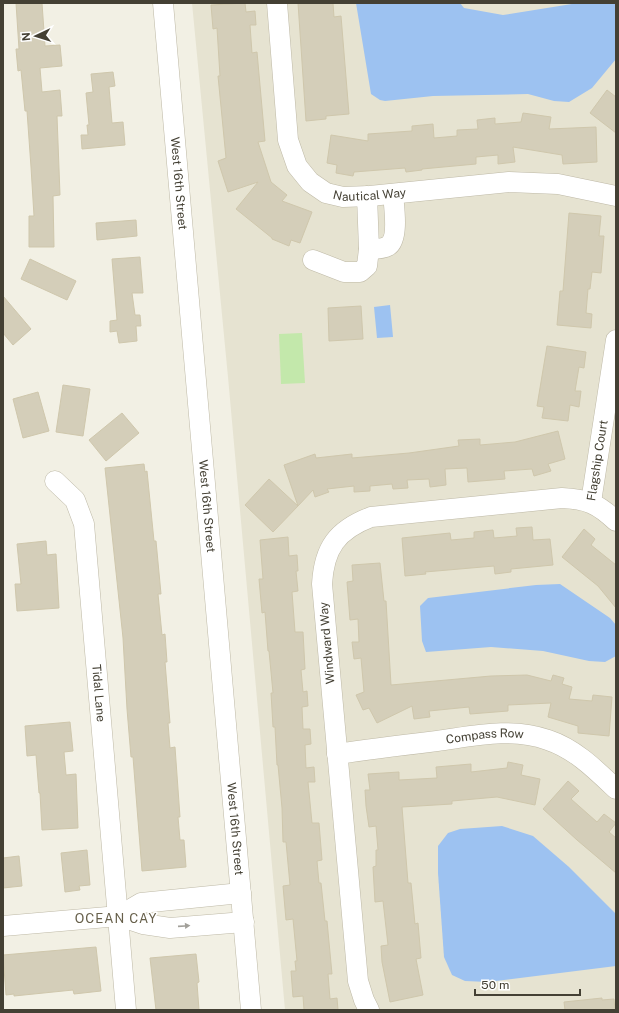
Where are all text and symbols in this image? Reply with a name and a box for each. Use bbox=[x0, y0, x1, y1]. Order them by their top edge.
north arrow bbox=[16, 16, 56, 56]
text: N bbox=[20, 32, 32, 41]
street label: West 16th Street bbox=[168, 136, 190, 231]
street label: Nautical Way bbox=[331, 185, 407, 204]
street label: Flagship Court bbox=[584, 419, 611, 502]
street label: West 16th Street bbox=[196, 459, 218, 553]
street label: Windward Way bbox=[316, 601, 338, 685]
street label: Tidal Lane bbox=[89, 664, 108, 723]
street label: Compass Row bbox=[445, 726, 525, 747]
street label: West 16th Street bbox=[224, 782, 246, 876]
district label: OCEAN CAY bbox=[75, 911, 157, 926]
one-way arrow bbox=[178, 923, 190, 930]
scale bar bbox=[475, 971, 580, 997]
text: 50 m bbox=[481, 978, 509, 992]

